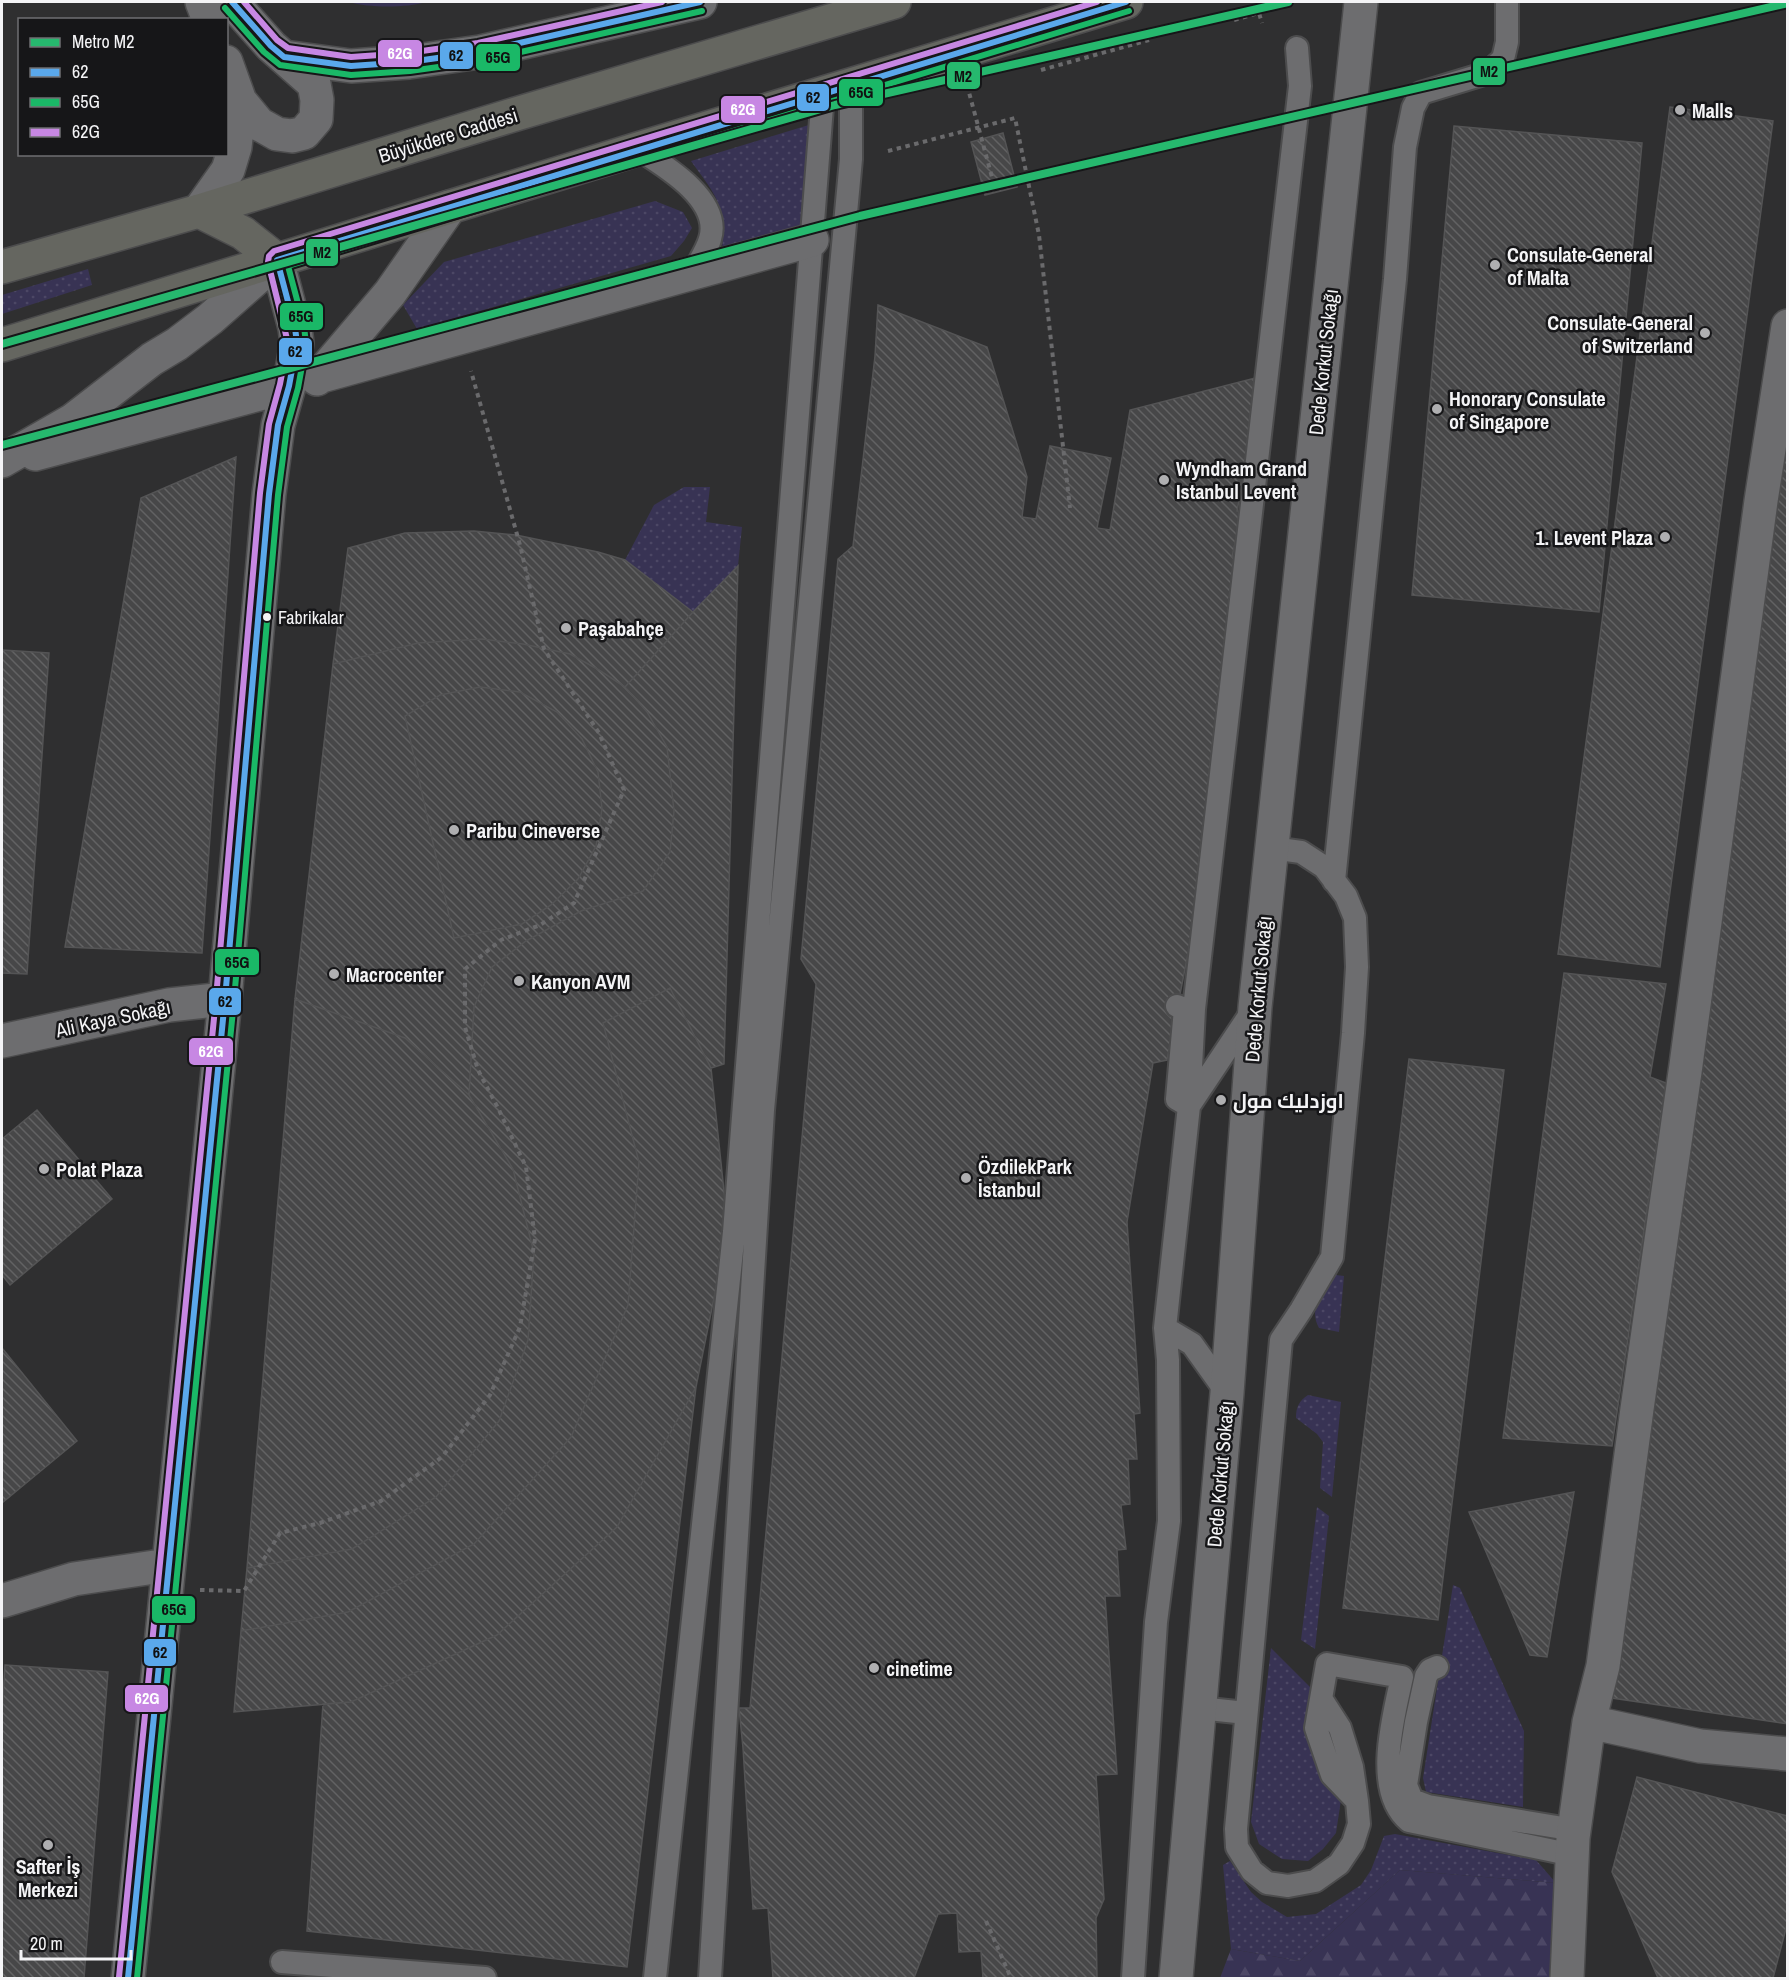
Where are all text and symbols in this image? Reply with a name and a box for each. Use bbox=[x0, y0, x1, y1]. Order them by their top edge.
legend bbox=[18, 18, 228, 156]
text: Metro M2 bbox=[72, 29, 134, 54]
line badge: 62G bbox=[377, 39, 423, 68]
line badge: 62 bbox=[439, 41, 474, 70]
text: 62G bbox=[388, 42, 412, 64]
line badge: 65G bbox=[475, 43, 521, 72]
text: 62 bbox=[449, 44, 463, 66]
text: 65G bbox=[486, 46, 510, 68]
line badge: M2 bbox=[1472, 57, 1506, 86]
text: 62 bbox=[72, 59, 88, 84]
text: M2 bbox=[1480, 60, 1498, 82]
line badge: M2 bbox=[946, 61, 981, 90]
text: M2 bbox=[954, 65, 972, 87]
line badge: 65G bbox=[838, 78, 884, 107]
text: 65G bbox=[849, 81, 873, 103]
line badge: 62 bbox=[796, 83, 830, 112]
text: 62 bbox=[806, 86, 820, 108]
text: 65G bbox=[72, 89, 100, 114]
line badge: 62G bbox=[720, 95, 766, 124]
place label: Malls bbox=[1692, 97, 1733, 124]
text: 62G bbox=[731, 98, 755, 120]
street label: Büyükdere Caddesi bbox=[375, 101, 521, 169]
marker: Malls bbox=[1673, 103, 1687, 117]
text: 62G bbox=[72, 119, 100, 144]
line badge: M2 bbox=[305, 238, 339, 267]
text: M2 bbox=[313, 241, 331, 263]
place label: Consulate-General of Malta bbox=[1507, 241, 1653, 291]
marker: Consulate-General of Malta bbox=[1488, 258, 1502, 272]
street label: Dede Korkut Sokağı bbox=[1302, 288, 1344, 436]
line badge: 65G bbox=[279, 302, 324, 331]
text: 65G bbox=[289, 305, 313, 327]
place label: Consulate-General of Switzerland bbox=[1547, 309, 1693, 359]
marker: Consulate-General of Switzerland bbox=[1698, 326, 1712, 340]
line badge: 62 bbox=[278, 337, 313, 366]
text: 62 bbox=[288, 340, 302, 362]
place label: Honorary Consulate of Singapore bbox=[1449, 385, 1606, 435]
marker: Honorary Consulate of Singapore bbox=[1430, 402, 1444, 416]
place label: Wyndham Grand Istanbul Levent bbox=[1176, 455, 1307, 505]
marker: Wyndham Grand Istanbul Levent bbox=[1157, 473, 1171, 487]
place label: 1. Levent Plaza bbox=[1535, 524, 1653, 551]
marker: 1. Levent Plaza bbox=[1658, 530, 1672, 544]
place label: Fabrikalar bbox=[278, 605, 344, 630]
marker: Fabrikalar bbox=[261, 611, 273, 623]
place label: Paşabahçe bbox=[578, 615, 664, 642]
marker: Paşabahçe bbox=[559, 621, 573, 635]
place label: Paribu Cineverse bbox=[466, 817, 600, 844]
marker: Paribu Cineverse bbox=[447, 823, 461, 837]
street label: Dede Korkut Sokağı bbox=[1238, 915, 1278, 1063]
line badge: 65G bbox=[214, 948, 260, 976]
text: 65G bbox=[225, 951, 249, 973]
place label: Macrocenter bbox=[346, 961, 444, 988]
marker: Macrocenter bbox=[327, 967, 341, 981]
place label: Kanyon AVM bbox=[531, 968, 630, 995]
marker: Kanyon AVM bbox=[512, 974, 526, 988]
line badge: 62 bbox=[208, 987, 242, 1016]
text: 62 bbox=[218, 990, 232, 1012]
street label: Ali Kaya Sokağı bbox=[52, 993, 173, 1044]
line badge: 62G bbox=[188, 1037, 234, 1066]
text: 62G bbox=[199, 1040, 223, 1062]
place label: اوزدليك مول bbox=[1233, 1087, 1344, 1114]
marker: اوزدليك مول bbox=[1214, 1093, 1228, 1107]
place label: ÖzdilekPark İstanbul bbox=[978, 1153, 1073, 1203]
place label: Polat Plaza bbox=[56, 1156, 143, 1183]
marker: Polat Plaza bbox=[37, 1162, 51, 1176]
marker: ÖzdilekPark İstanbul bbox=[959, 1171, 973, 1185]
street label: Dede Korkut Sokağı bbox=[1200, 1400, 1240, 1548]
line badge: 65G bbox=[151, 1595, 196, 1624]
text: 65G bbox=[162, 1598, 186, 1620]
line badge: 62 bbox=[143, 1638, 177, 1667]
text: 62 bbox=[153, 1641, 167, 1663]
place label: cinetime bbox=[886, 1655, 953, 1682]
marker: cinetime bbox=[867, 1661, 881, 1675]
line badge: 62G bbox=[124, 1684, 169, 1713]
text: 62G bbox=[135, 1687, 159, 1709]
marker: Safter İş Merkezi bbox=[41, 1838, 55, 1852]
place label: Safter İş Merkezi bbox=[16, 1853, 80, 1903]
scale bar bbox=[21, 1923, 130, 1961]
text: 20 m bbox=[30, 1931, 63, 1956]

